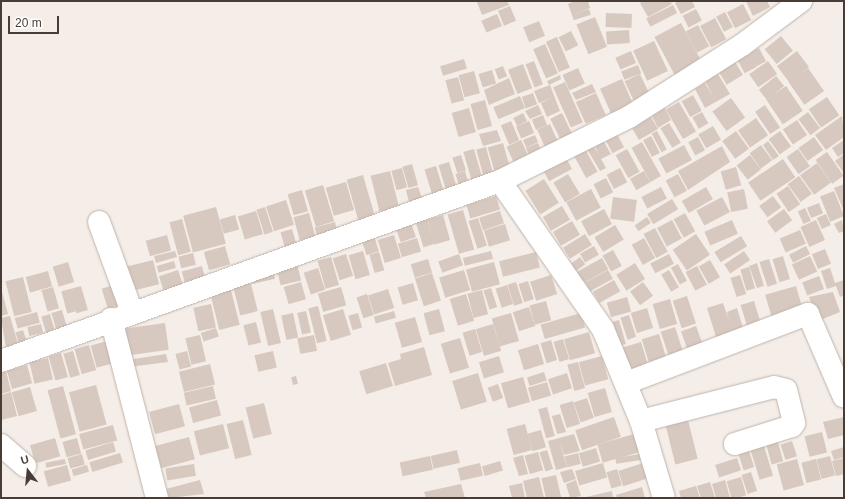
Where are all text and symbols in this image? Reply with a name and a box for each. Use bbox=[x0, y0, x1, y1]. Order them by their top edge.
scale bar bbox=[10, 8, 61, 34]
text: 20 m bbox=[15, 16, 42, 30]
north arrow bbox=[8, 451, 48, 491]
text: U bbox=[19, 453, 30, 466]

